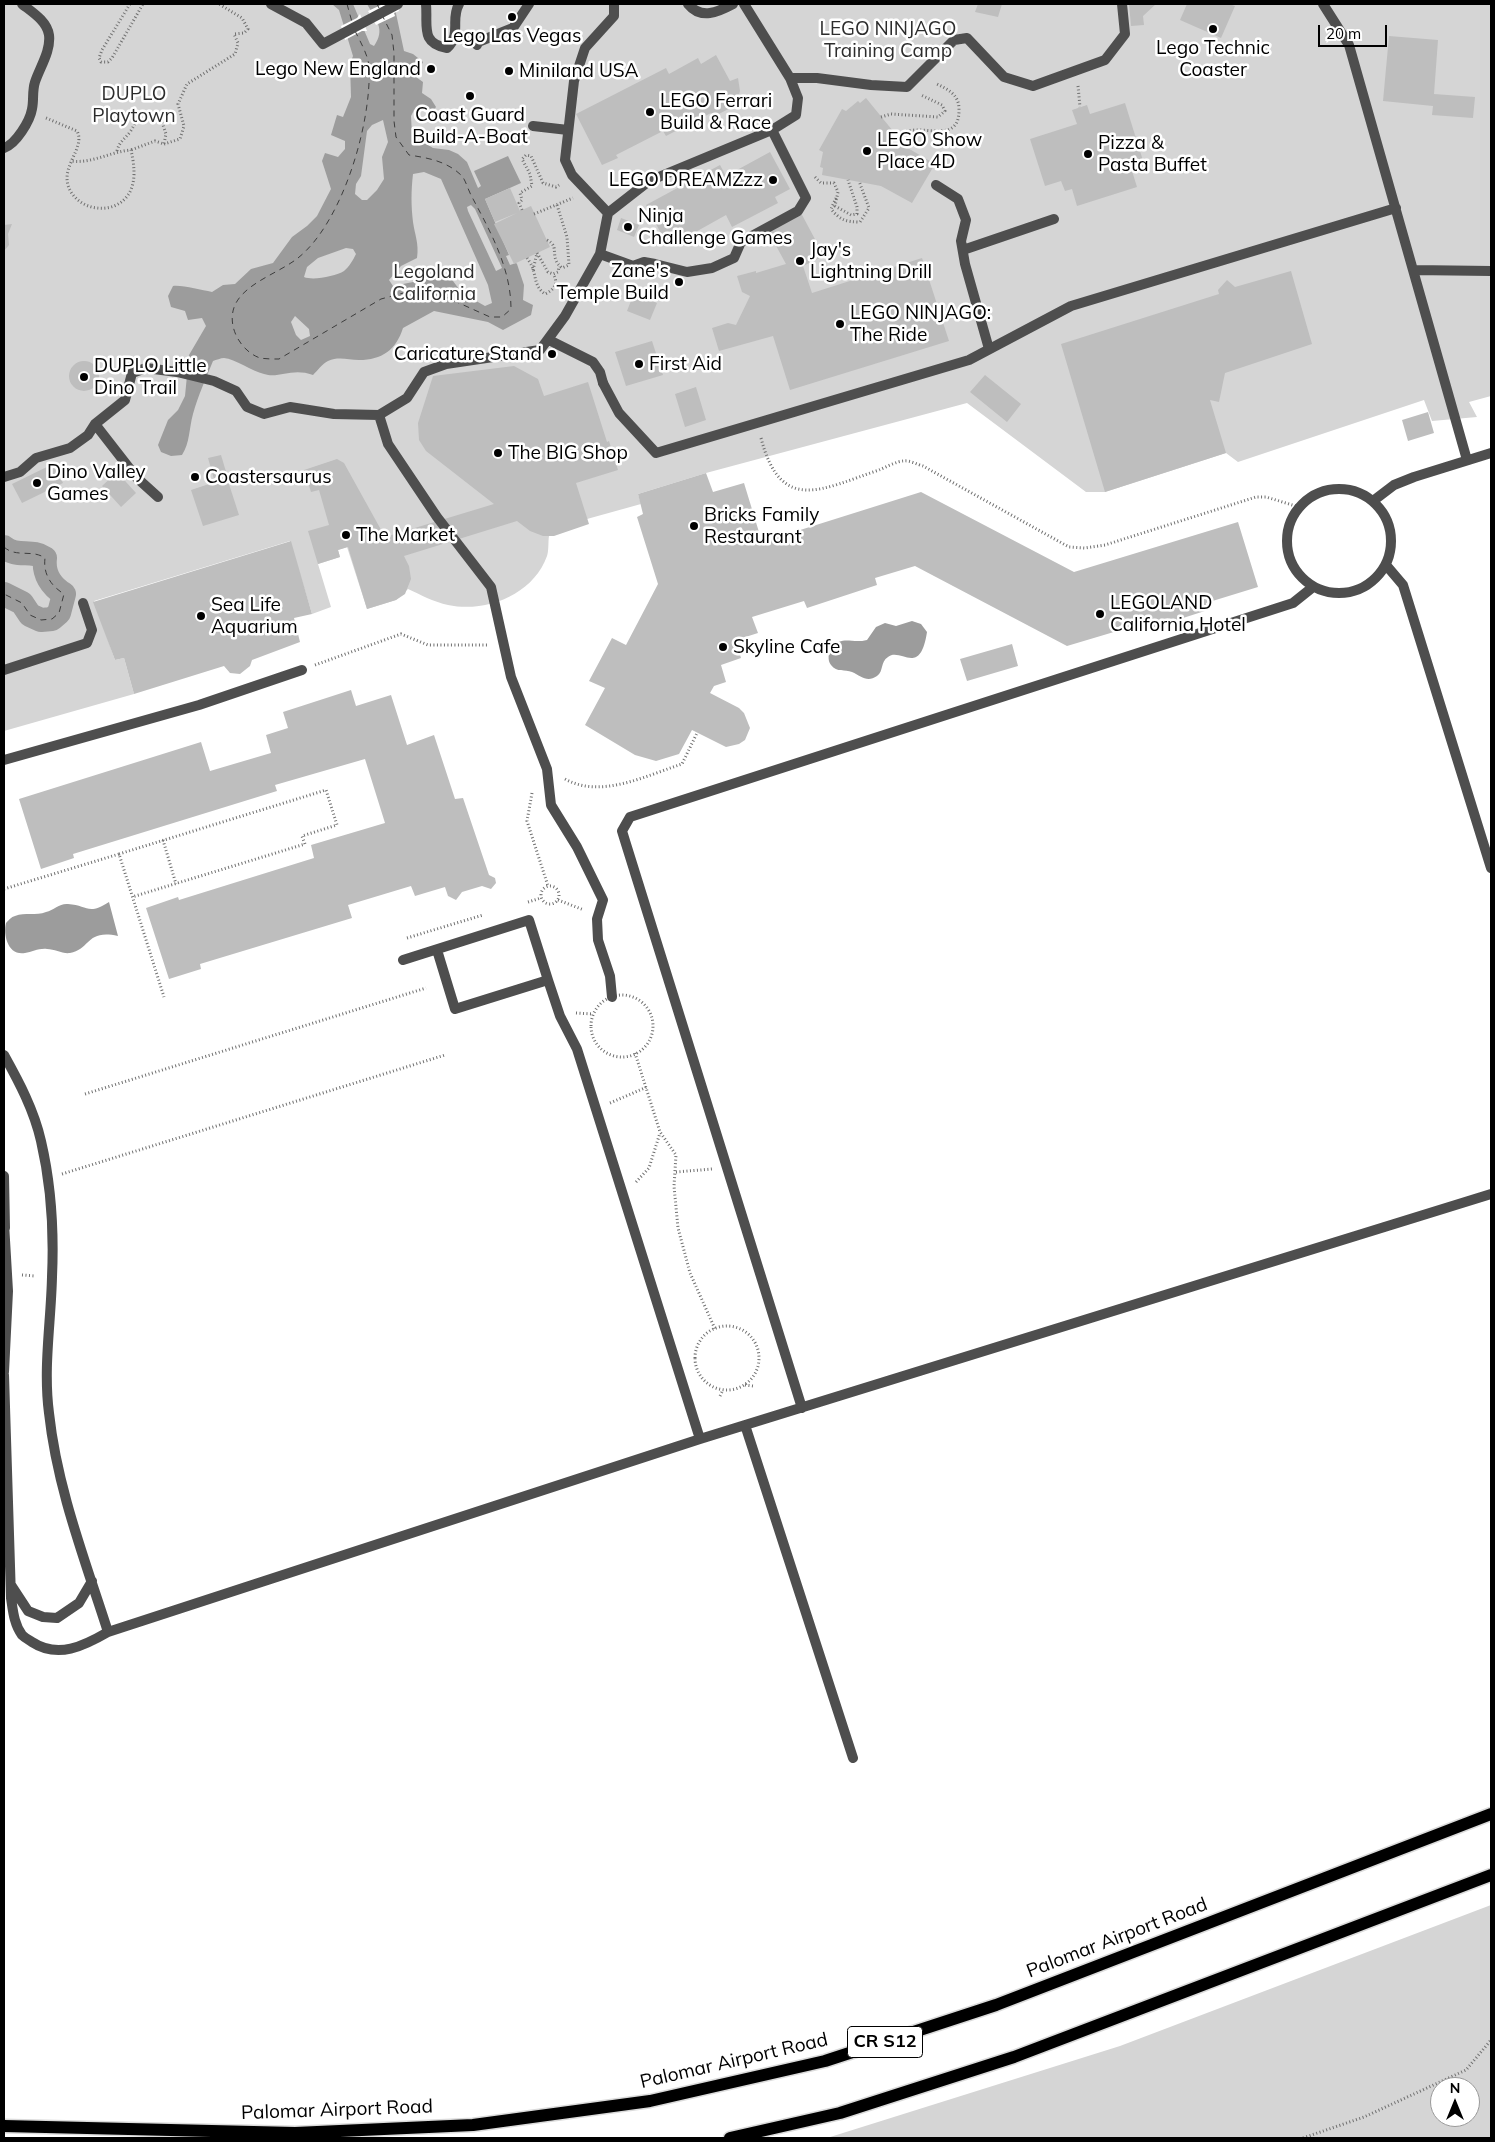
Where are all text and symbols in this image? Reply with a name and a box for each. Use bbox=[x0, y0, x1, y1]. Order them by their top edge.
marker: Lego Las Vegas bbox=[506, 11, 518, 23]
scale bar bbox=[1320, 15, 1389, 47]
park label: LEGO NINJAGO Training Camp bbox=[820, 18, 956, 62]
marker: Lego Technic Coaster bbox=[1207, 23, 1219, 35]
text: 20 m bbox=[1326, 24, 1361, 43]
place label: Lego Las Vegas bbox=[443, 25, 581, 47]
place label: Lego Technic Coaster bbox=[1156, 37, 1270, 81]
place label: Lego New England bbox=[255, 58, 421, 80]
place label: Miniland USA bbox=[519, 60, 639, 82]
marker: Lego New England bbox=[425, 63, 437, 75]
marker: Miniland USA bbox=[503, 65, 515, 77]
park label: DUPLO Playtown bbox=[92, 83, 176, 127]
marker: Coast Guard Build-A-Boat bbox=[464, 90, 476, 102]
place label: LEGO Ferrari Build & Race bbox=[660, 90, 772, 134]
place label: Coast Guard Build-A-Boat bbox=[412, 104, 528, 148]
marker: LEGO Ferrari Build & Race bbox=[644, 106, 656, 118]
place label: LEGO Show Place 4D bbox=[877, 129, 982, 173]
place label: Pizza & Pasta Buffet bbox=[1098, 132, 1207, 176]
marker: LEGO Show Place 4D bbox=[861, 145, 873, 157]
marker: Pizza & Pasta Buffet bbox=[1082, 148, 1094, 160]
place label: LEGO DREAMZzz bbox=[609, 169, 763, 191]
marker: LEGO DREAMZzz bbox=[767, 174, 779, 186]
place label: Ninja Challenge Games bbox=[638, 205, 793, 249]
marker: Ninja Challenge Games bbox=[622, 221, 634, 233]
place label: Jay's Lightning Drill bbox=[810, 239, 932, 283]
marker: Jay's Lightning Drill bbox=[794, 255, 806, 267]
place label: Zane's Temple Build bbox=[556, 260, 669, 304]
park label: Legoland California bbox=[392, 261, 476, 305]
marker: Zane's Temple Build bbox=[673, 276, 685, 288]
place label: LEGO NINJAGO: The Ride bbox=[850, 302, 991, 346]
marker: LEGO NINJAGO: The Ride bbox=[834, 318, 846, 330]
place label: Caricature Stand bbox=[394, 343, 542, 365]
marker: Caricature Stand bbox=[546, 348, 558, 360]
place label: First Aid bbox=[649, 353, 722, 375]
place label: DUPLO Little Dino Trail bbox=[94, 355, 207, 399]
marker: First Aid bbox=[633, 358, 645, 370]
marker: DUPLO Little Dino Trail bbox=[78, 371, 90, 383]
place label: The BIG Shop bbox=[508, 442, 628, 464]
marker: The BIG Shop bbox=[492, 447, 504, 459]
place label: Dino Valley Games bbox=[47, 461, 146, 505]
place label: Coastersaurus bbox=[205, 466, 332, 488]
marker: Coastersaurus bbox=[189, 471, 201, 483]
marker: Dino Valley Games bbox=[31, 477, 43, 489]
place label: Bricks Family Restaurant bbox=[704, 504, 819, 548]
marker: Bricks Family Restaurant bbox=[688, 520, 700, 532]
place label: The Market bbox=[356, 524, 455, 546]
marker: The Market bbox=[340, 529, 352, 541]
place label: LEGOLAND California Hotel bbox=[1110, 592, 1246, 636]
place label: Sea Life Aquarium bbox=[211, 594, 298, 638]
marker: LEGOLAND California Hotel bbox=[1094, 608, 1106, 620]
marker: Sea Life Aquarium bbox=[195, 610, 207, 622]
place label: Skyline Cafe bbox=[733, 636, 840, 658]
marker: Skyline Cafe bbox=[717, 641, 729, 653]
street label: Palomar Airport Road bbox=[1023, 1893, 1211, 1983]
road number: CR S12 bbox=[848, 2026, 922, 2058]
street label: Palomar Airport Road bbox=[638, 2028, 830, 2094]
north arrow bbox=[1430, 2077, 1480, 2127]
text: N bbox=[1450, 2079, 1460, 2097]
street label: Palomar Airport Road bbox=[241, 2095, 433, 2125]

